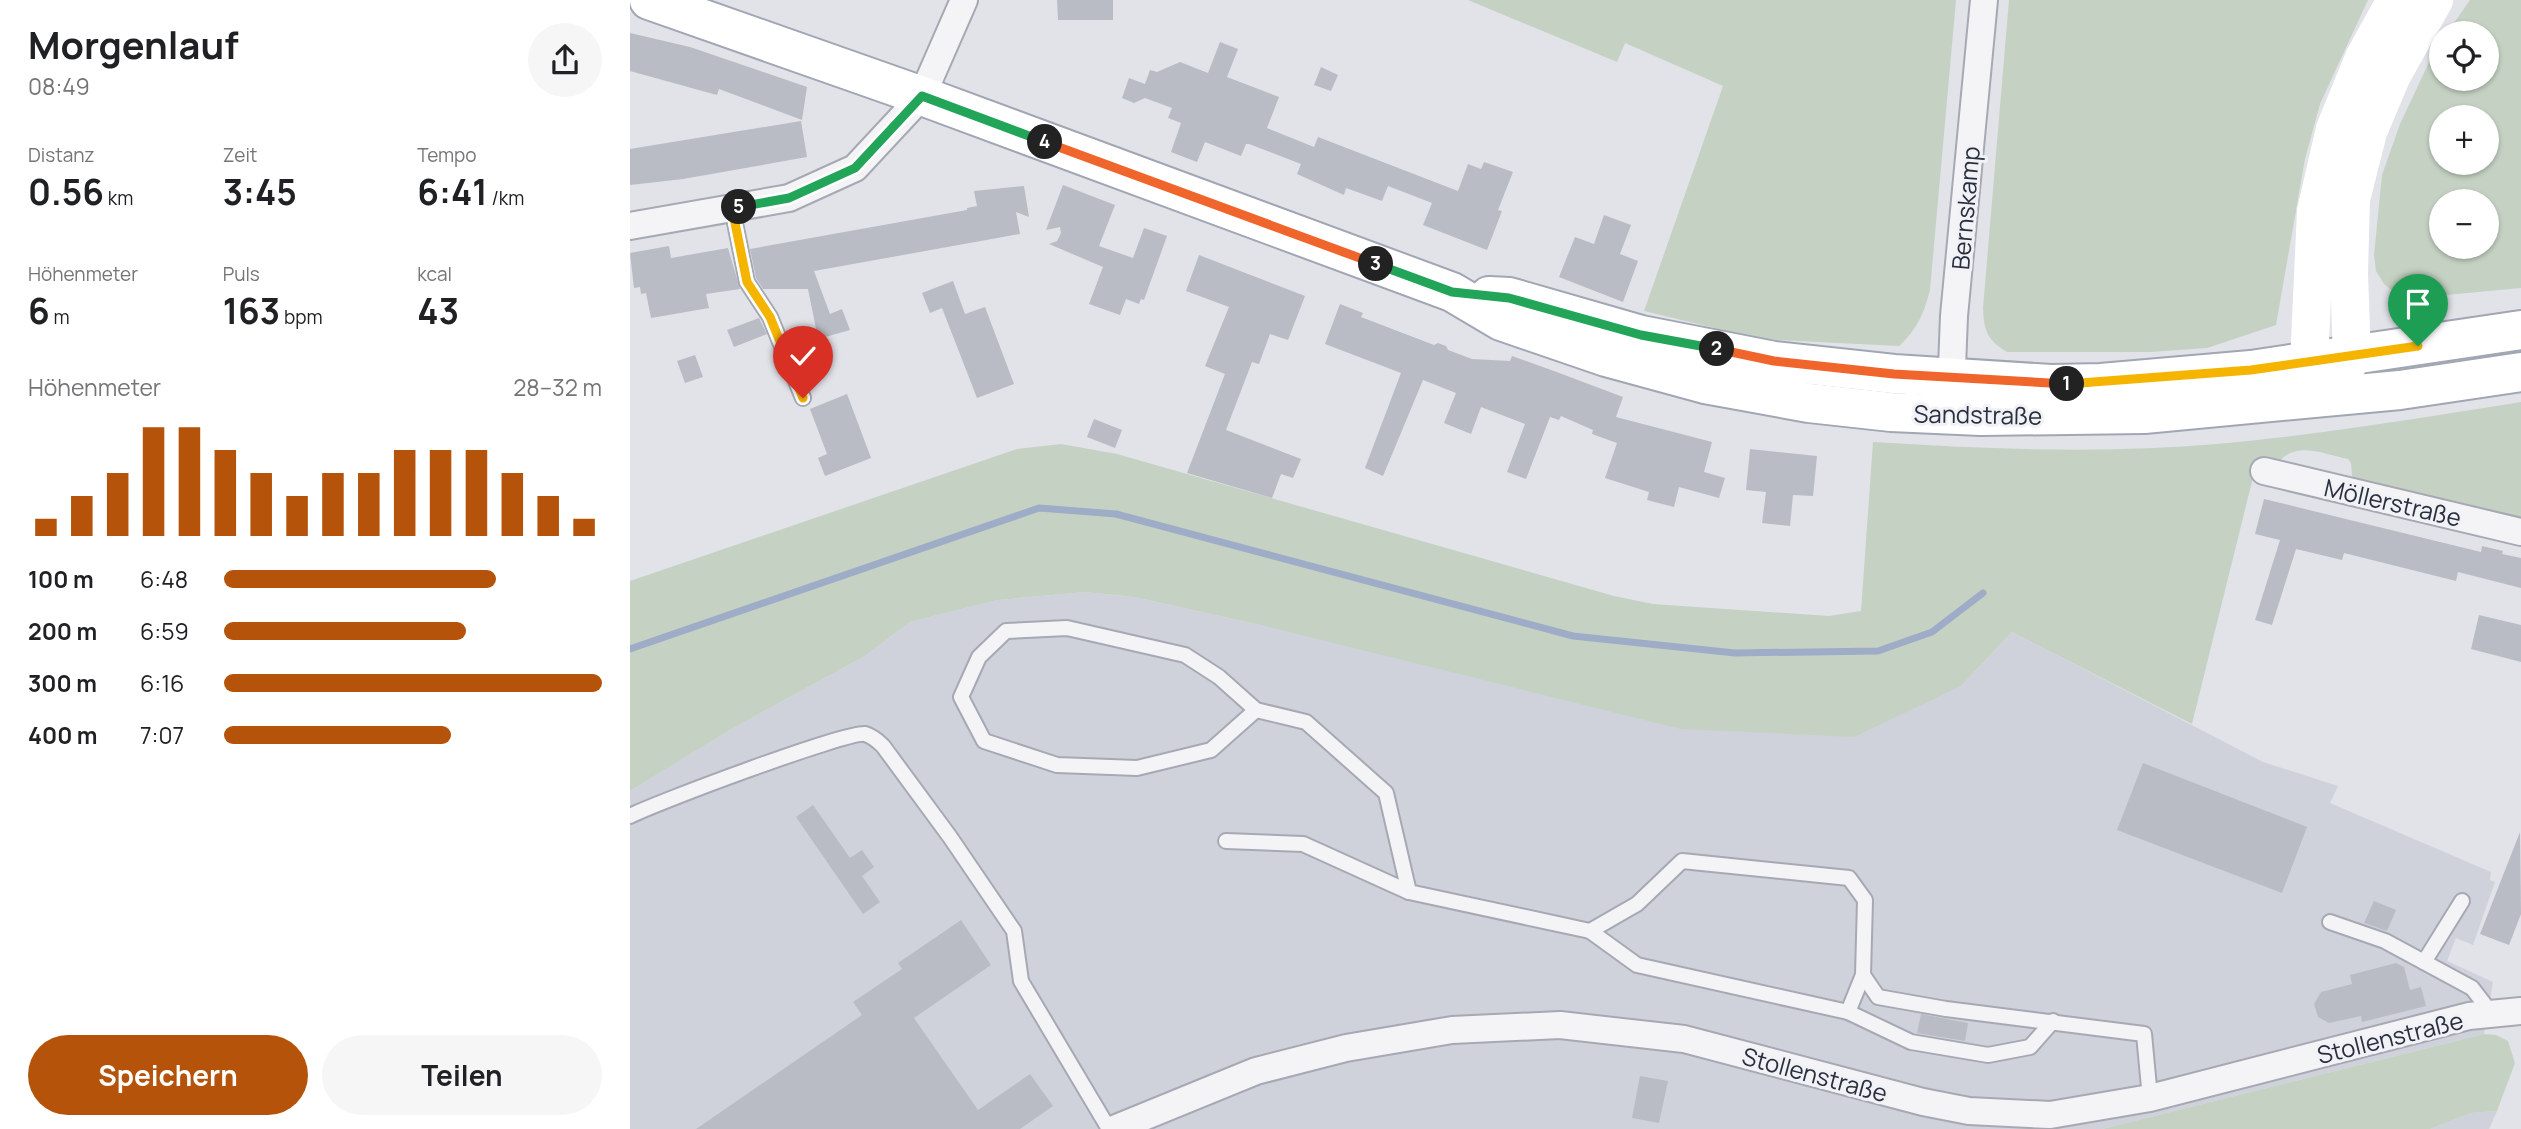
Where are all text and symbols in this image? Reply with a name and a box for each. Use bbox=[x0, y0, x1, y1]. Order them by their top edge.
text: Morgenlauf bbox=[28, 18, 239, 70]
map controls bbox=[2429, 21, 2499, 259]
button: locate bbox=[2429, 21, 2499, 91]
button: share bbox=[528, 23, 602, 97]
text: 08:49 bbox=[28, 70, 90, 102]
button: + bbox=[2429, 105, 2499, 175]
pin: 4 bbox=[1028, 124, 1062, 160]
text: 4 bbox=[1039, 128, 1050, 154]
text: Distanz bbox=[28, 142, 95, 168]
text: Zeit bbox=[223, 142, 257, 168]
text: Tempo bbox=[417, 142, 477, 168]
street label: Bernskamp bbox=[1943, 145, 1987, 271]
text: 0.56 bbox=[28, 168, 104, 216]
text: 3:45 bbox=[223, 168, 297, 216]
text: 6:41 bbox=[417, 168, 488, 216]
text: km bbox=[104, 185, 133, 211]
text: /km bbox=[488, 185, 524, 211]
button: − bbox=[2429, 189, 2499, 259]
pin: 5 bbox=[722, 190, 756, 224]
text: 5 bbox=[733, 193, 744, 219]
pin: 3 bbox=[1358, 246, 1394, 282]
text: 3 bbox=[1370, 250, 1381, 276]
text: Höhenmeter bbox=[28, 261, 138, 287]
text: Puls bbox=[223, 261, 260, 287]
text: kcal bbox=[417, 261, 452, 287]
pin bbox=[2388, 274, 2448, 346]
icon: arrive bbox=[2399, 285, 2437, 323]
text: 6 bbox=[28, 287, 50, 335]
text: 163 bbox=[223, 287, 280, 335]
text: 43 bbox=[417, 287, 459, 335]
text: m bbox=[50, 304, 70, 330]
text: bpm bbox=[280, 304, 323, 330]
pin bbox=[773, 326, 833, 398]
pin: 2 bbox=[1700, 332, 1734, 366]
text: 2 bbox=[1711, 335, 1722, 361]
icon: check bbox=[784, 337, 822, 375]
pin: 1 bbox=[2050, 366, 2084, 402]
text: 1 bbox=[2062, 370, 2071, 396]
text: Höhenmeter bbox=[28, 371, 161, 403]
text: 28–32 m bbox=[513, 371, 602, 403]
street label: Sandstraße bbox=[1913, 396, 2043, 432]
street label: Möllerstraße bbox=[2321, 470, 2465, 534]
text: 100 m bbox=[28, 563, 94, 595]
text: 6:48 bbox=[140, 563, 188, 595]
text: 200 m bbox=[28, 615, 97, 647]
text: 6:59 bbox=[140, 615, 189, 647]
text: 300 m bbox=[28, 667, 97, 699]
text: 6:16 bbox=[140, 667, 184, 699]
text: 400 m bbox=[28, 719, 98, 751]
text: 7:07 bbox=[140, 719, 184, 751]
street label: Stollenstraße bbox=[2314, 1003, 2466, 1071]
button: Speichern bbox=[28, 1035, 308, 1115]
button: Teilen bbox=[322, 1035, 602, 1115]
street label: Stollenstraße bbox=[1739, 1039, 1891, 1109]

